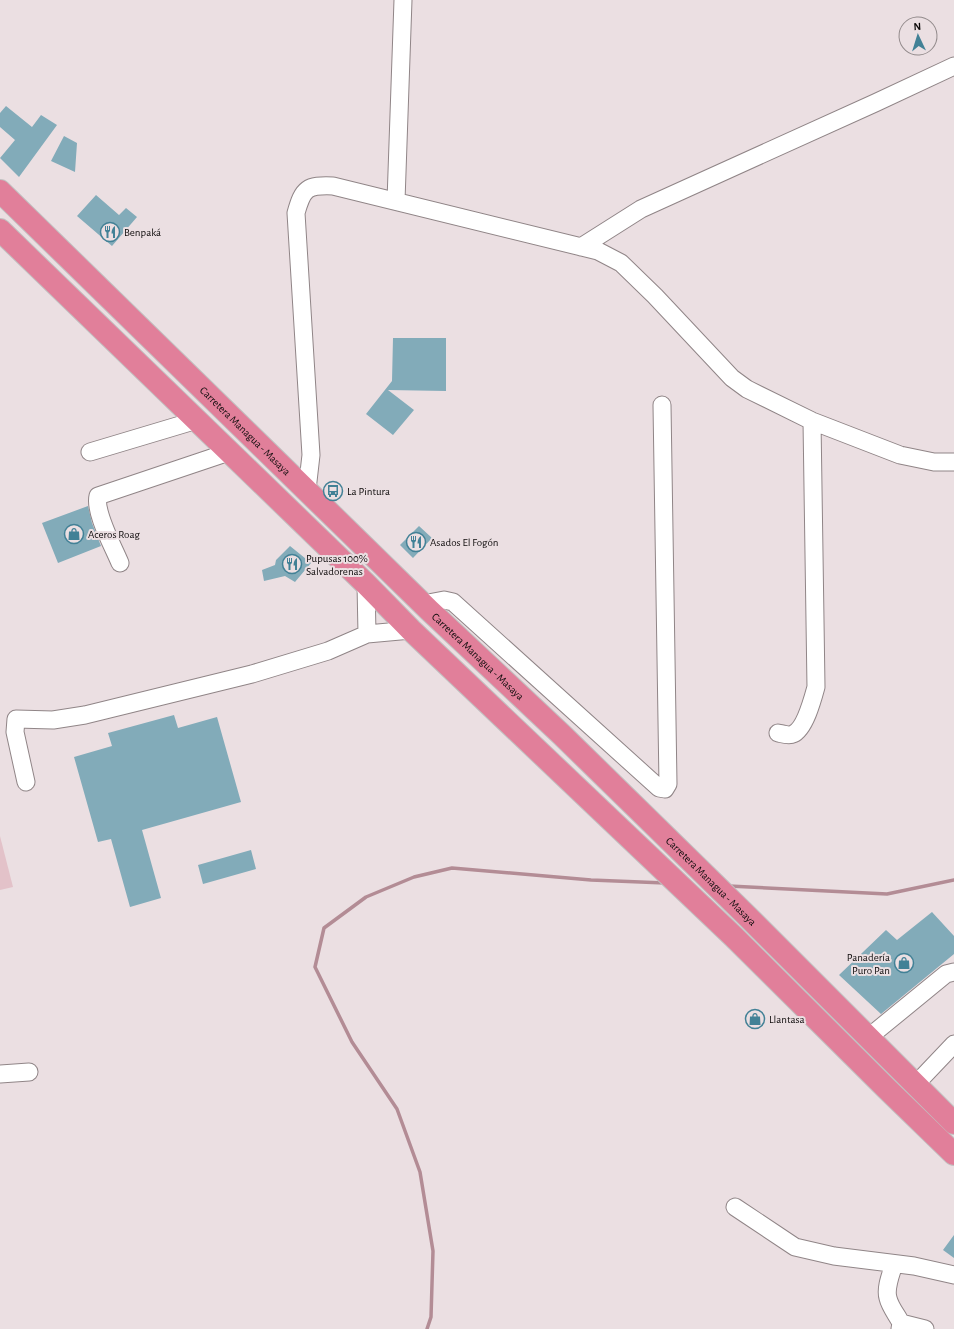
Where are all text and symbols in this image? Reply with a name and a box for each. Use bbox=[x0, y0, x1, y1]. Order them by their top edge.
north arrow bbox=[898, 16, 938, 56]
text: N bbox=[913, 21, 922, 32]
restaurant icon: Benpaká bbox=[99, 221, 121, 243]
place label: Benpaká bbox=[124, 227, 161, 238]
street label: Carretera Managua - Masaya bbox=[198, 385, 292, 477]
bus stop icon: La Pintura bbox=[322, 480, 344, 502]
place label: La Pintura bbox=[347, 486, 390, 497]
shop icon: Aceros Roag bbox=[63, 523, 85, 545]
place label: Aceros Roag bbox=[88, 529, 140, 540]
restaurant icon: Asados El Fogón bbox=[405, 531, 427, 553]
place label: Asados El Fogón bbox=[430, 537, 498, 548]
restaurant icon: Pupusas 100% Salvadorenas bbox=[281, 553, 303, 575]
place label: Pupusas 100% Salvadorenas bbox=[306, 553, 368, 577]
street label: Carretera Managua - Masaya bbox=[430, 611, 526, 702]
street label: Carretera Managua - Masaya bbox=[664, 835, 758, 928]
place label: Panadería Puro Pan bbox=[847, 952, 890, 976]
shop icon: Panadería Puro Pan bbox=[893, 952, 915, 974]
shop icon: Llantasa bbox=[744, 1008, 766, 1030]
place label: Llantasa bbox=[769, 1014, 805, 1025]

